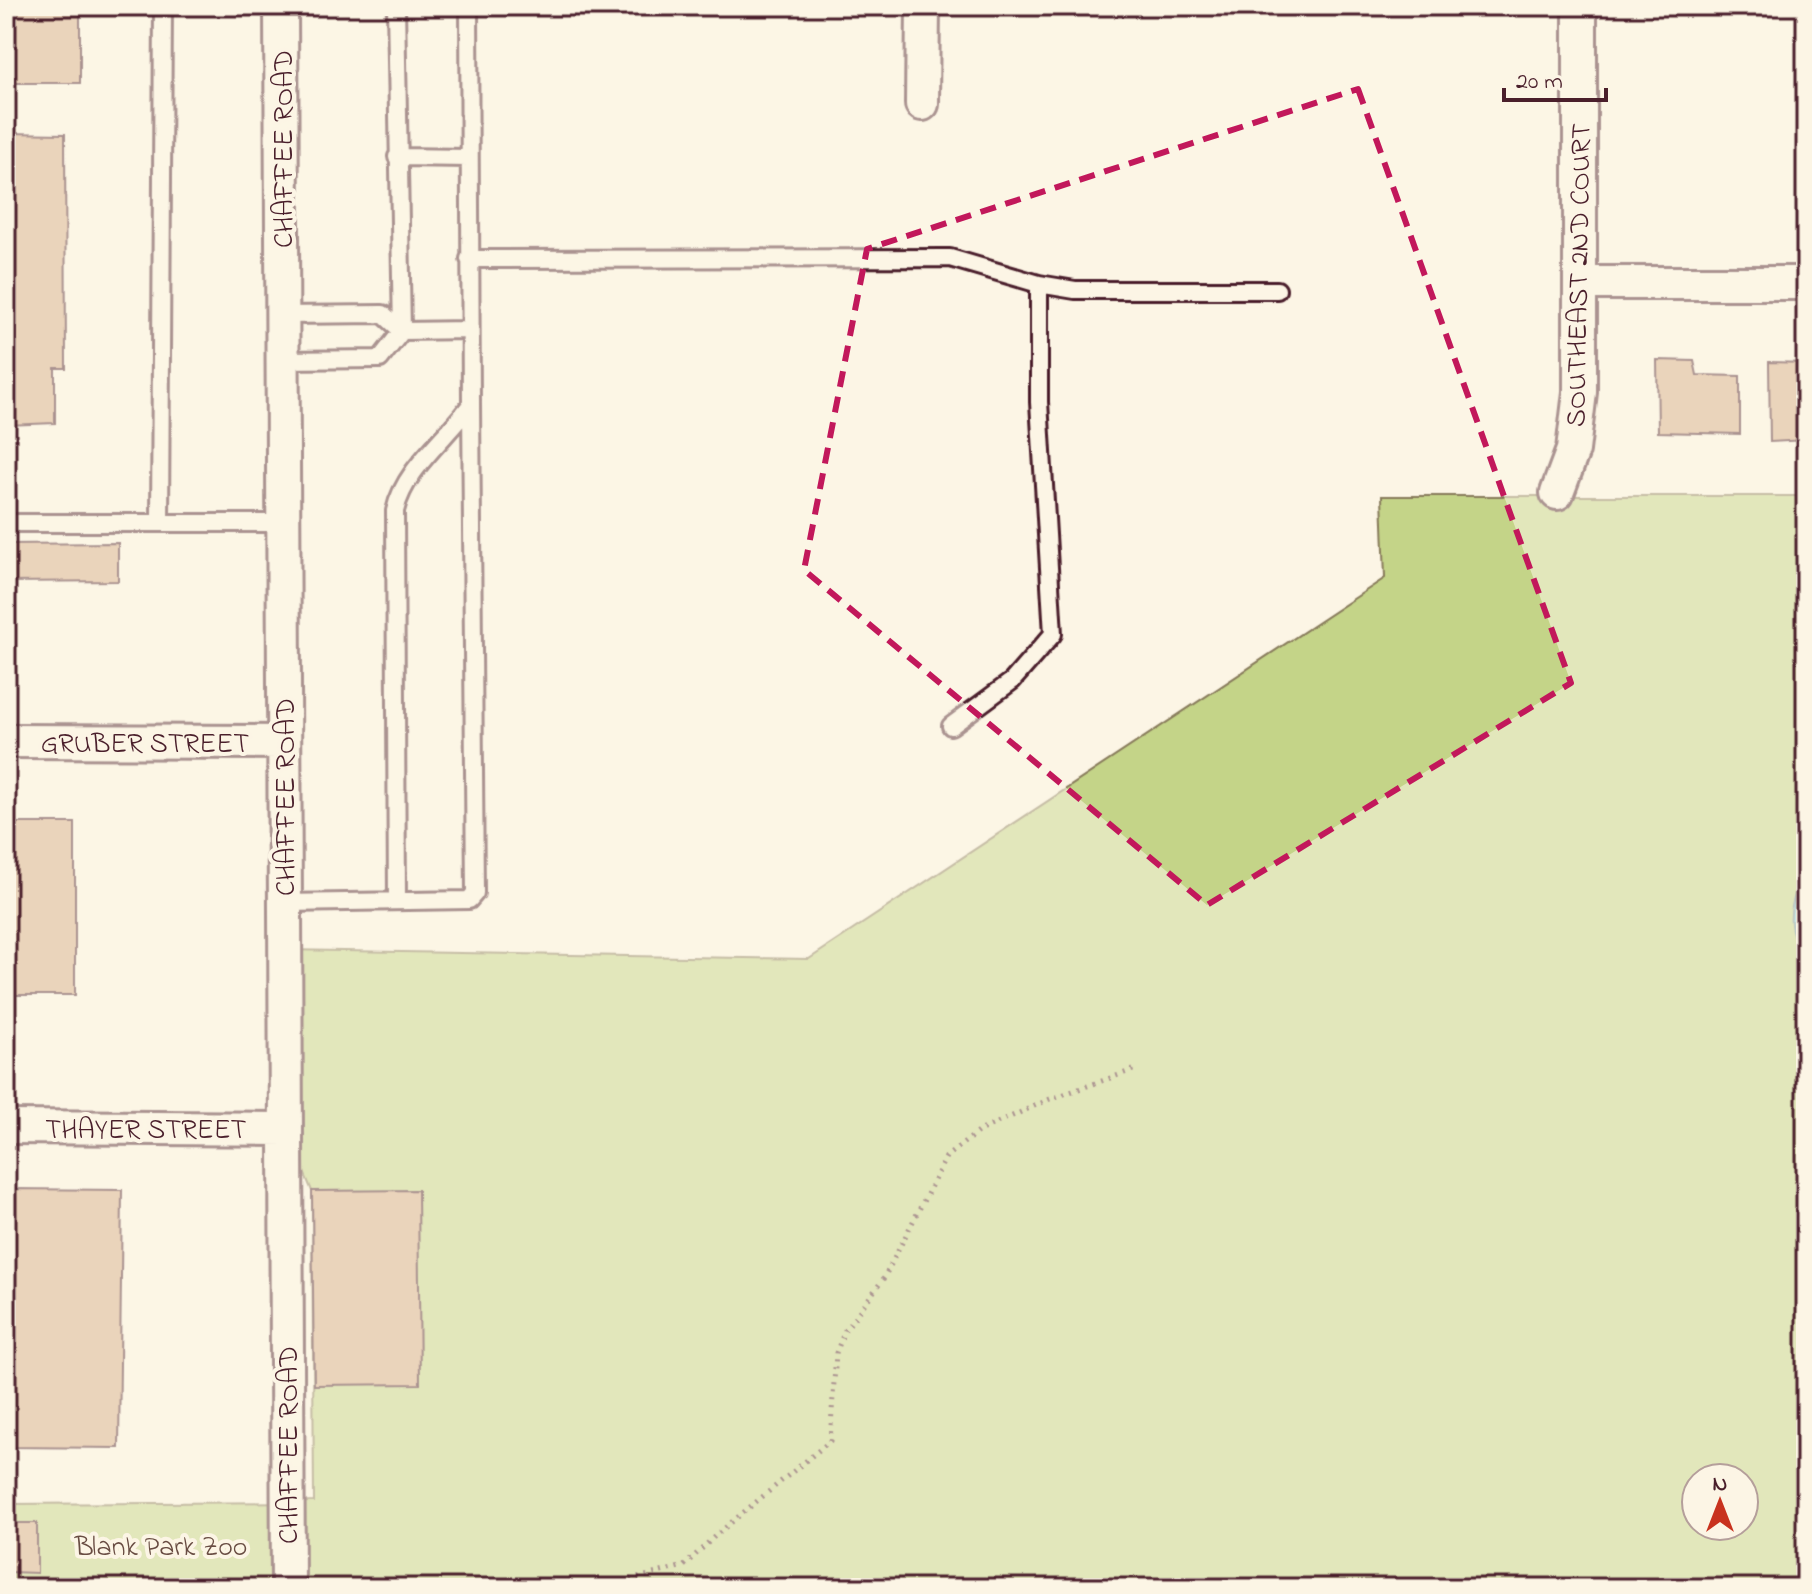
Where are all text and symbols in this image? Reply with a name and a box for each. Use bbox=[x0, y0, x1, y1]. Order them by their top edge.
street label: CHAFFEE ROAD bbox=[265, 50, 306, 248]
scale bar bbox=[1504, 52, 1606, 102]
text: 20 m bbox=[1516, 65, 1563, 100]
street label: SOUTHEAST 2ND COURT bbox=[1557, 123, 1604, 427]
street label: CHAFFEE ROAD bbox=[267, 698, 308, 896]
street label: GRUBER STREET bbox=[41, 725, 249, 766]
street label: THAYER STREET bbox=[45, 1111, 247, 1152]
street label: CHAFFEE ROAD bbox=[270, 1346, 311, 1544]
north arrow bbox=[1680, 1462, 1760, 1542]
text: N bbox=[1713, 1469, 1727, 1501]
park label: Blank Park Zoo bbox=[74, 1528, 247, 1569]

